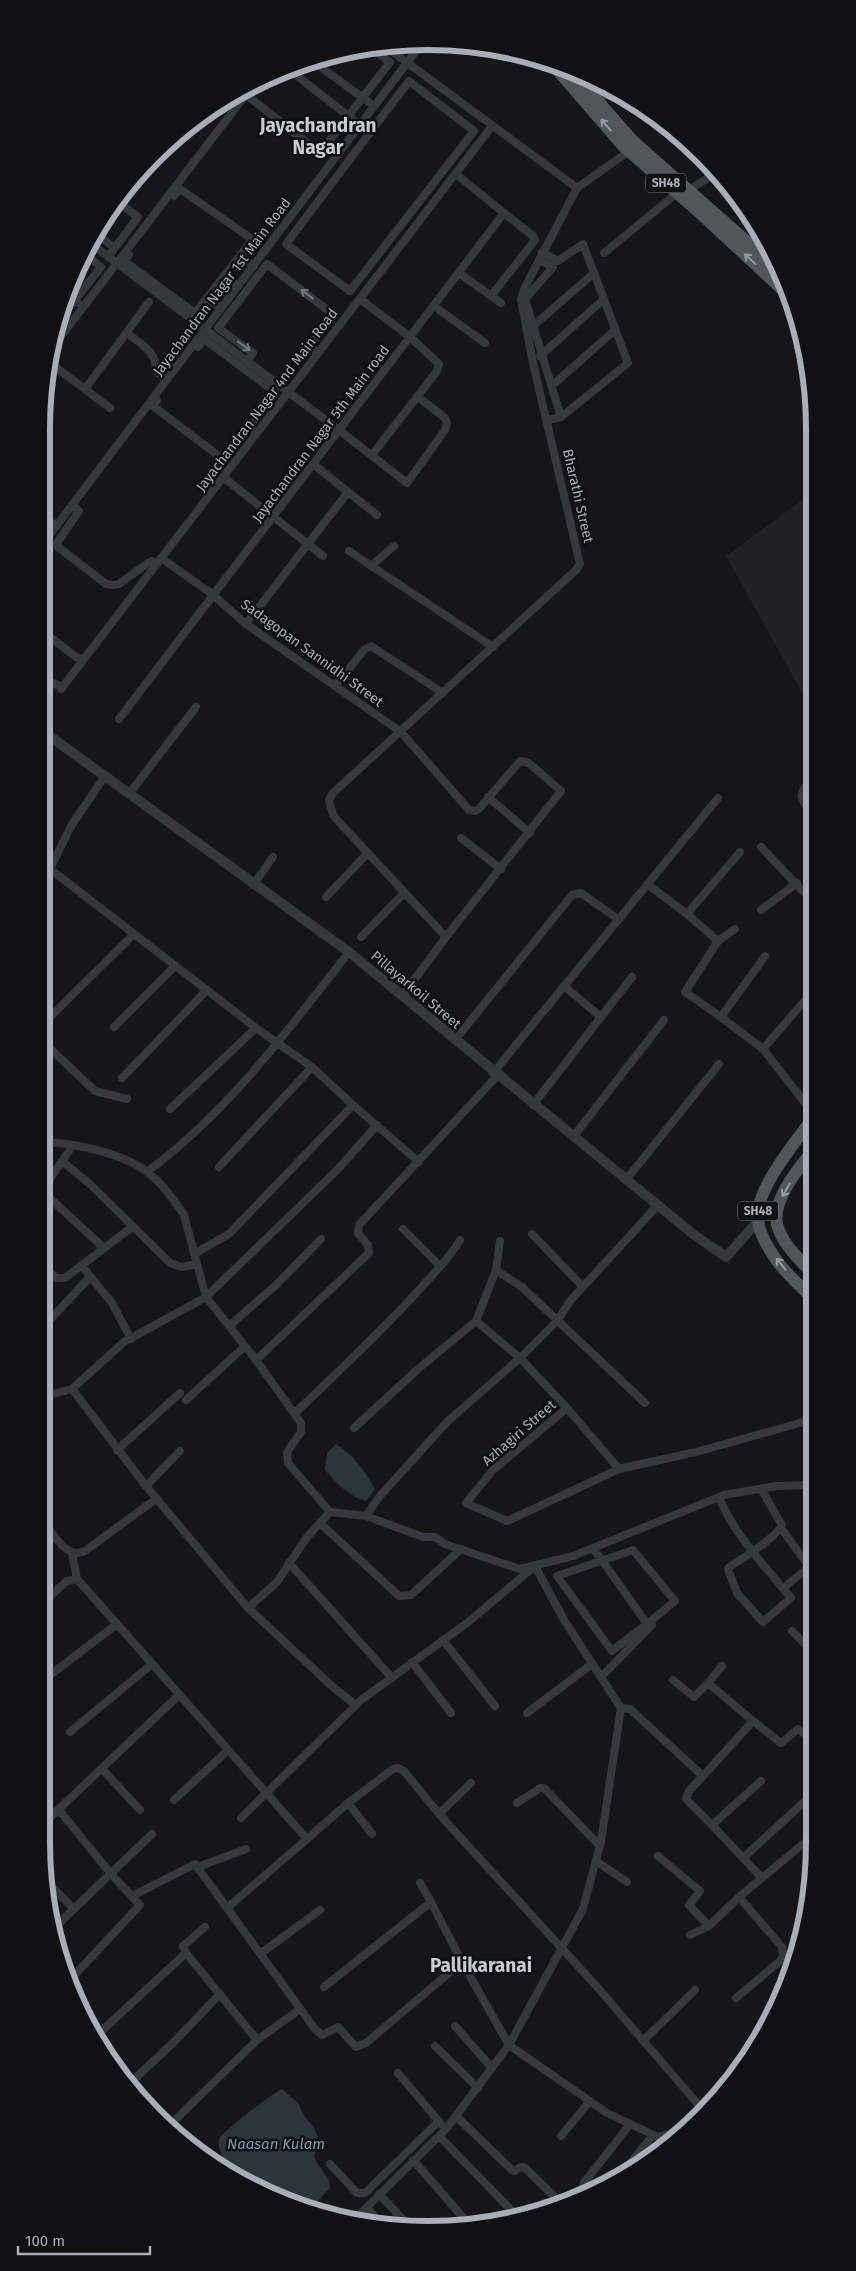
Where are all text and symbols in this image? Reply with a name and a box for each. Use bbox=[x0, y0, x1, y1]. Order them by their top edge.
district label: Jayachandran Nagar bbox=[258, 114, 377, 159]
one-way arrow bbox=[600, 119, 611, 132]
road number: SH48 bbox=[646, 174, 686, 192]
street label: Jayachandran Nagar 1st Main Road bbox=[150, 195, 294, 379]
one-way arrow bbox=[744, 253, 756, 265]
one-way arrow bbox=[301, 289, 314, 300]
street label: Jayachandran Nagar 4nd Main Road bbox=[193, 305, 341, 495]
one-way arrow bbox=[237, 341, 251, 351]
street label: Jayachandran Nagar 5th Main road bbox=[249, 342, 393, 526]
street label: Bharathi Street bbox=[559, 447, 597, 545]
street label: Sadagopan Sannidhi Street bbox=[237, 596, 387, 711]
street label: Pillayarkoil Street bbox=[368, 947, 465, 1033]
one-way arrow bbox=[781, 1182, 790, 1197]
road number: SH48 bbox=[738, 1202, 778, 1220]
one-way arrow bbox=[775, 1258, 786, 1271]
street label: Azhagiri Street bbox=[479, 1396, 560, 1470]
district label: Pallikaranai bbox=[430, 1954, 532, 1977]
water label: Naasan Kulam bbox=[227, 2135, 325, 2153]
scale bar bbox=[18, 2224, 150, 2256]
text: 100 m bbox=[25, 2232, 65, 2250]

